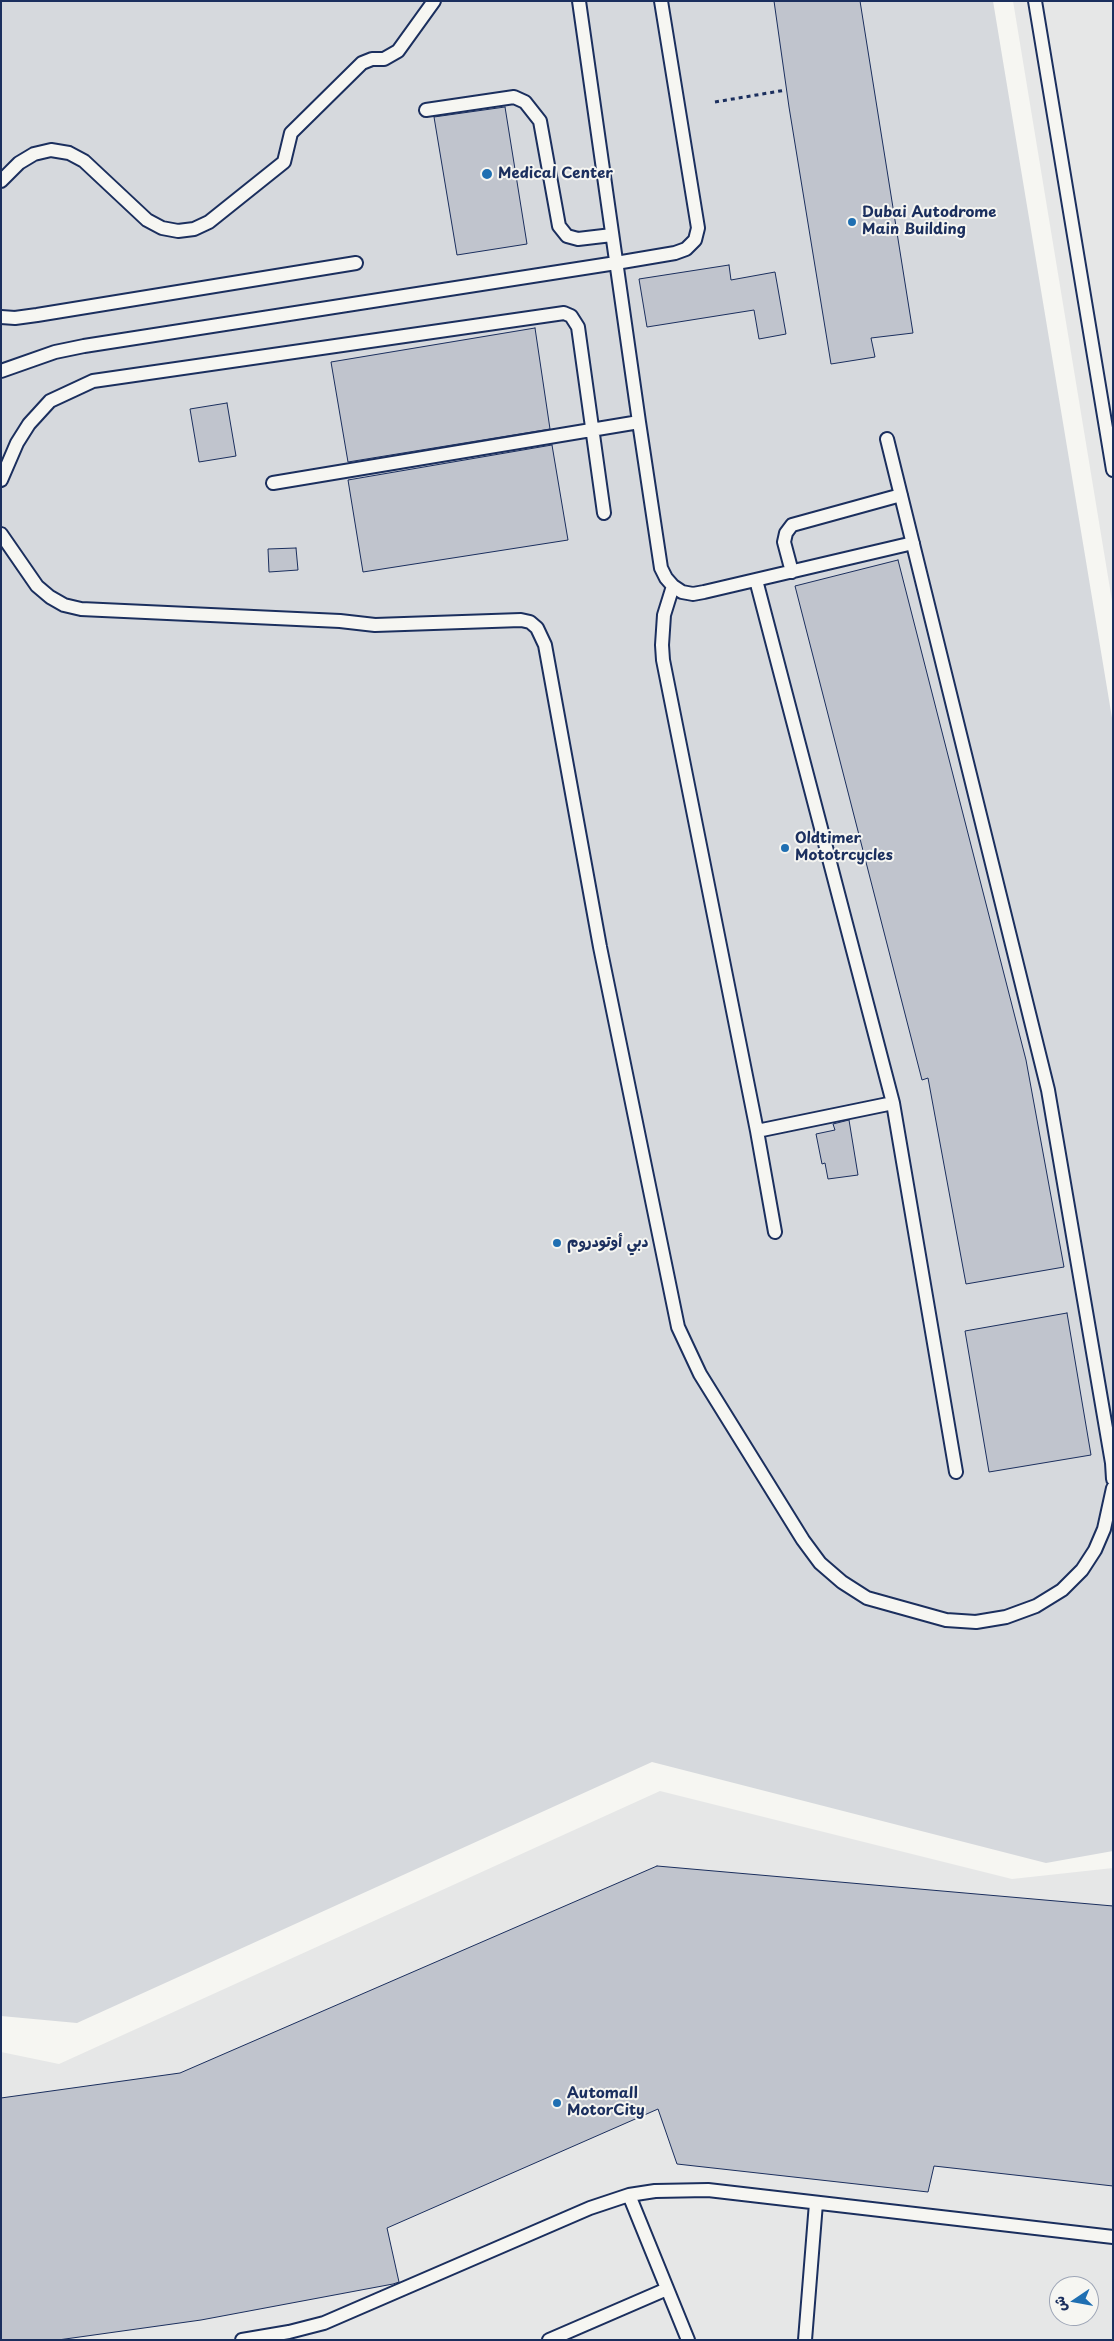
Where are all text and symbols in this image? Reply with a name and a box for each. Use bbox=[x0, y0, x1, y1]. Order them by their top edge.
place label: Medical Center bbox=[498, 165, 613, 183]
marker: Medical Center bbox=[480, 167, 494, 181]
place label: Dubai Autodrome Main Building bbox=[862, 204, 996, 239]
marker: Dubai Autodrome Main Building bbox=[846, 216, 858, 228]
place label: Oldtimer Mototrcycles bbox=[795, 830, 893, 865]
marker: Oldtimer Mototrcycles bbox=[779, 842, 791, 854]
place label: دبي أوتودروم bbox=[567, 1234, 648, 1252]
marker: دبي أوتودروم bbox=[551, 1237, 563, 1249]
place label: Automall MotorCity bbox=[567, 2085, 645, 2120]
marker: Automall MotorCity bbox=[551, 2097, 563, 2109]
north arrow bbox=[1049, 2276, 1099, 2326]
text: ش bbox=[1048, 2294, 1072, 2314]

